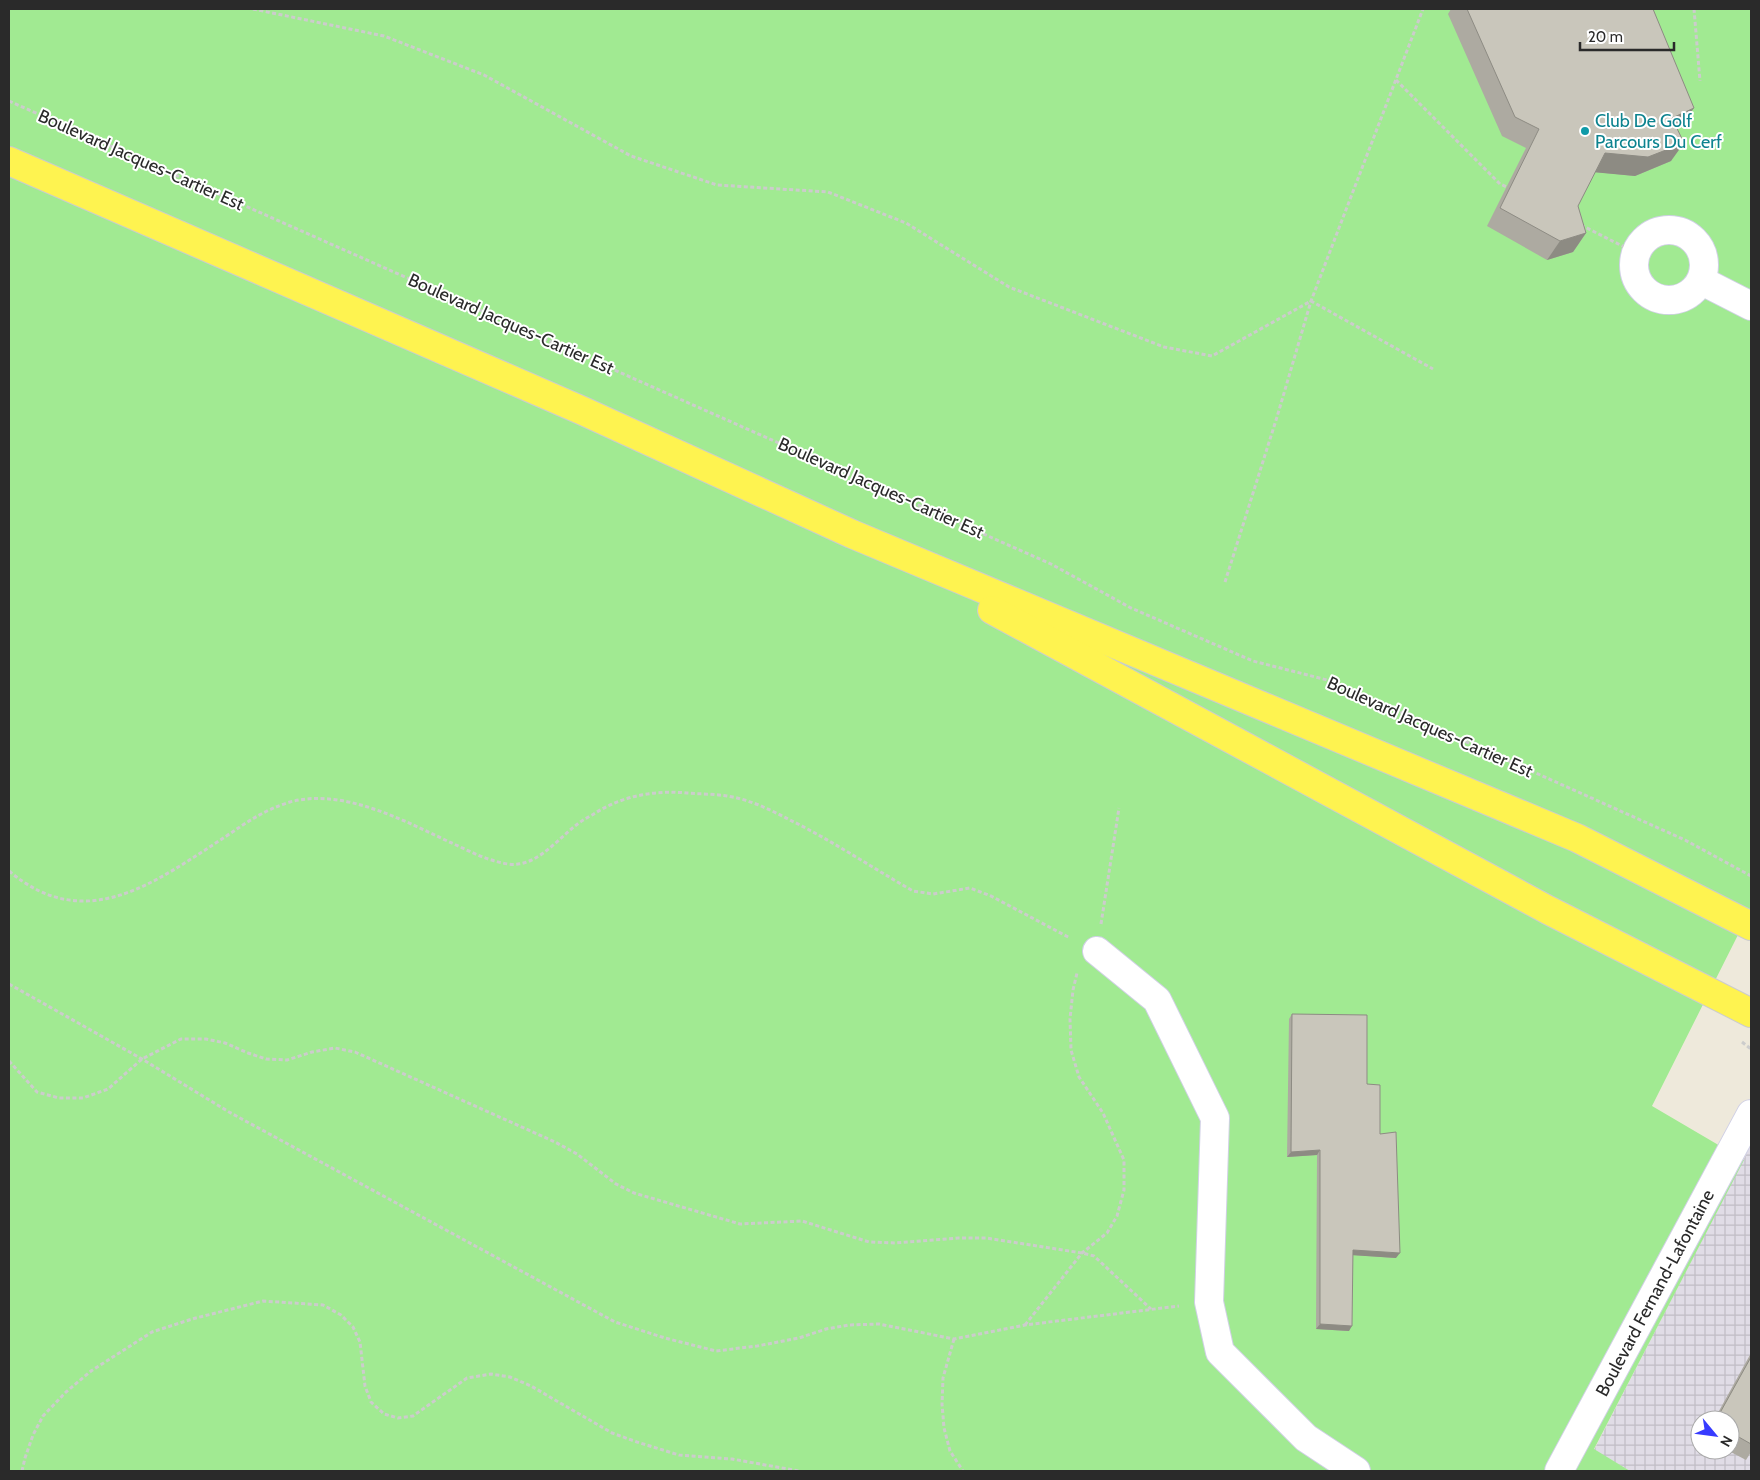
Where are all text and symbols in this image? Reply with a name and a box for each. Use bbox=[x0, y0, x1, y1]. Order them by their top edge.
scale bar bbox=[1580, 20, 1674, 52]
text: 20 m bbox=[1588, 28, 1623, 46]
street label: Boulevard Jacques-Cartier Est bbox=[35, 105, 247, 215]
place label: Club De Golf Parcours Du Cerf bbox=[1595, 110, 1722, 153]
marker: Club De Golf Parcours Du Cerf bbox=[1579, 125, 1591, 137]
street label: Boulevard Jacques-Cartier Est bbox=[405, 269, 617, 379]
street label: Boulevard Jacques-Cartier Est bbox=[775, 433, 987, 543]
street label: Boulevard Jacques-Cartier Est bbox=[1324, 672, 1536, 782]
street label: Boulevard Fernand-Lafontaine bbox=[1591, 1186, 1719, 1400]
north arrow bbox=[1690, 1410, 1740, 1460]
text: N bbox=[1716, 1433, 1737, 1450]

